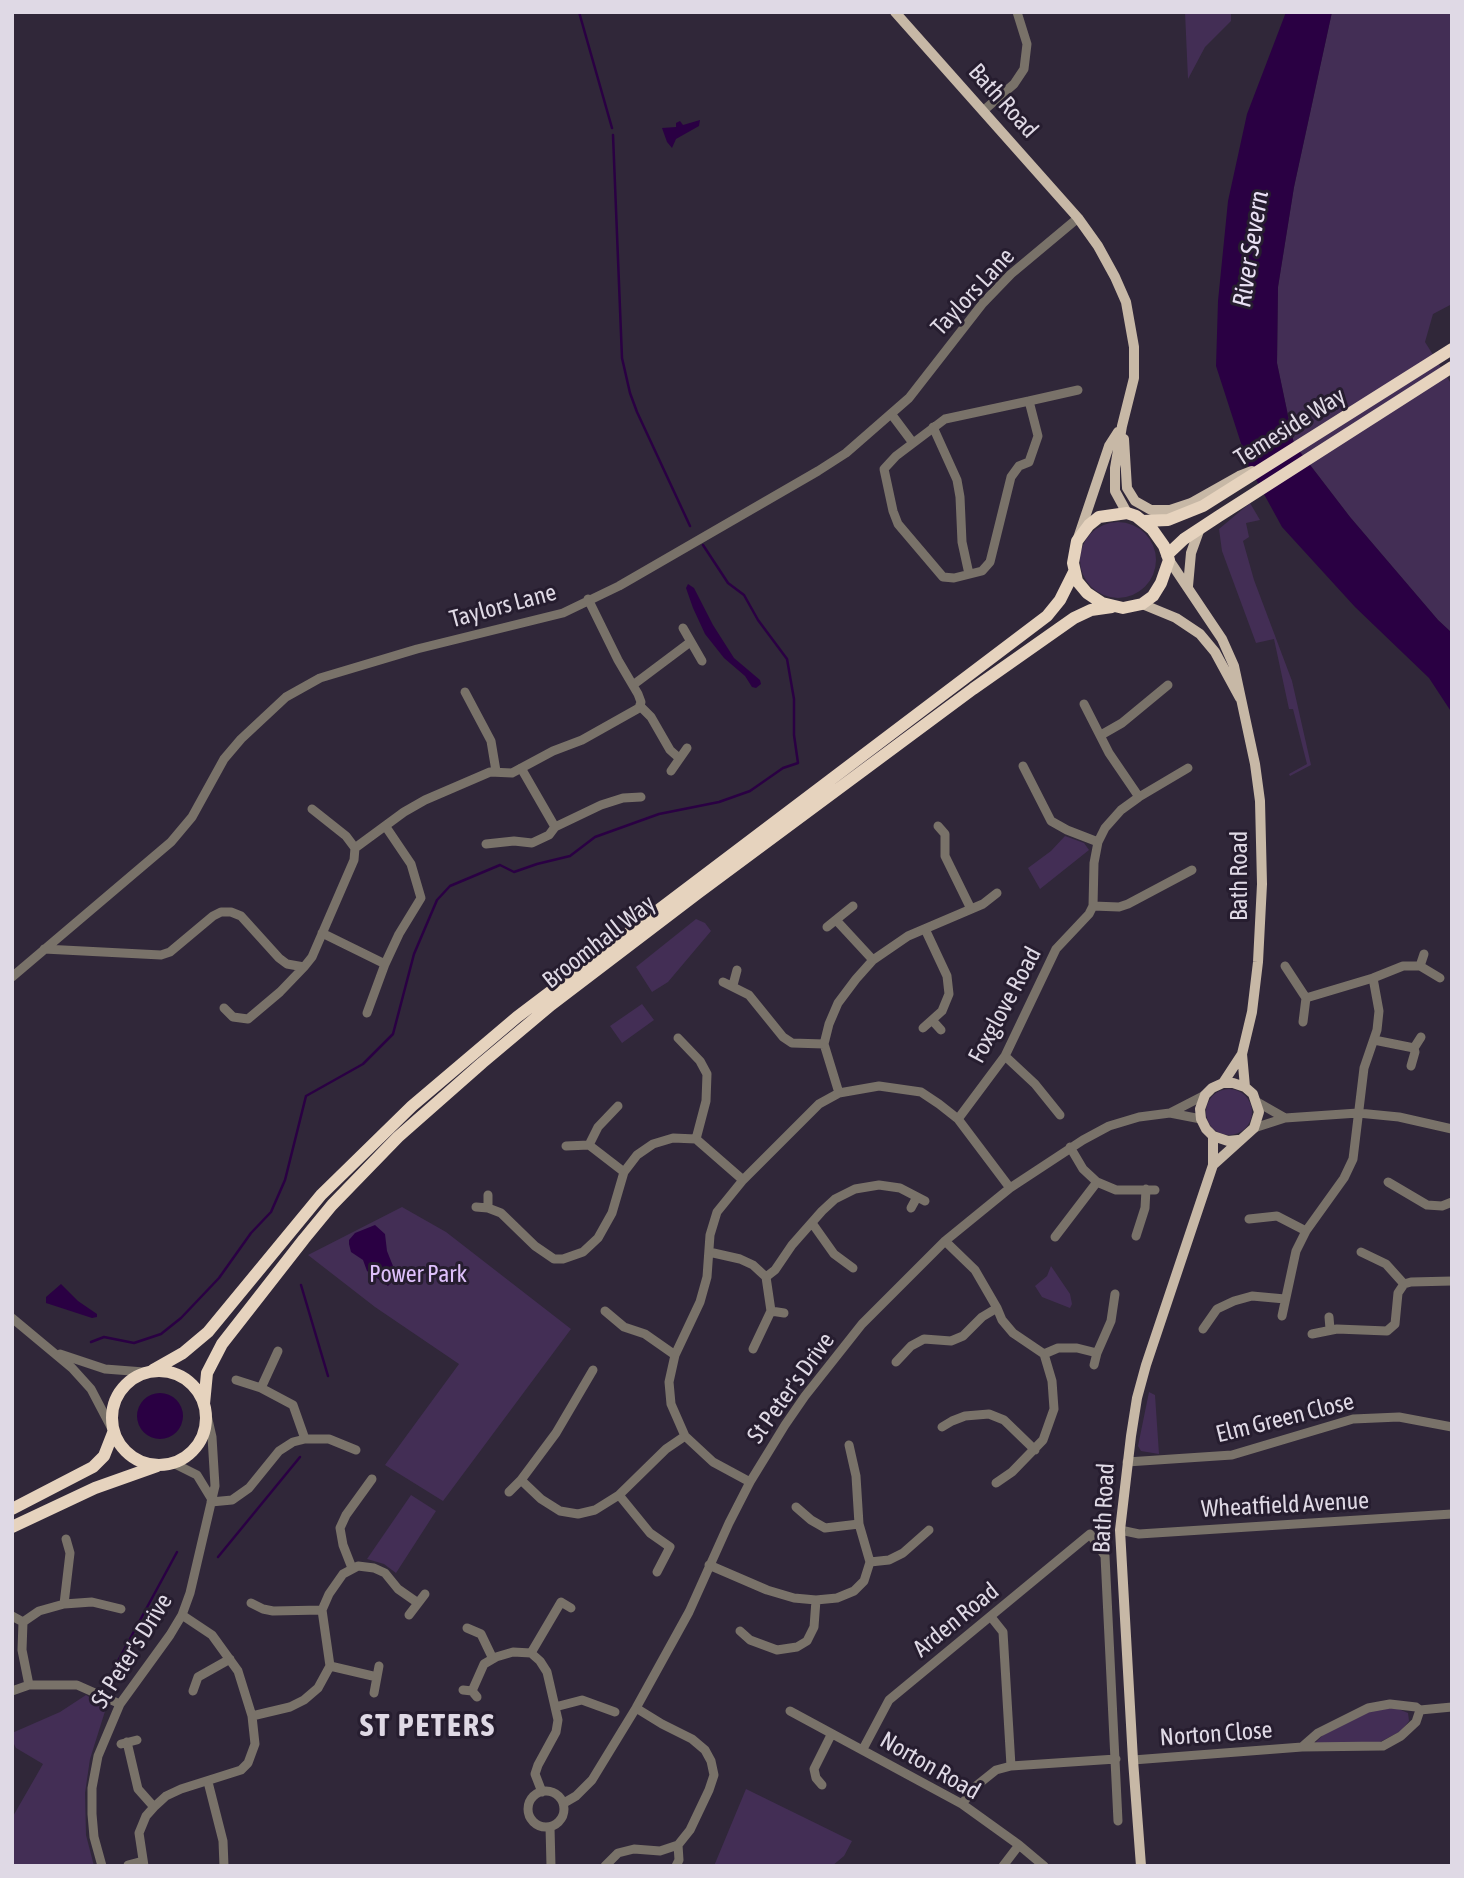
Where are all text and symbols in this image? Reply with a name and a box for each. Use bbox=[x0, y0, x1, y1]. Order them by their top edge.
street label: Bath Road bbox=[962, 58, 1044, 144]
water label: River Severn bbox=[1226, 189, 1276, 309]
street label: Taylors Lane bbox=[925, 242, 1021, 342]
street label: Temeside Way bbox=[1229, 382, 1351, 472]
street label: Taylors Lane bbox=[447, 578, 559, 634]
street label: Bath Road bbox=[1225, 831, 1253, 921]
street label: Broomhall Way bbox=[537, 889, 661, 995]
street label: Foxglove Road bbox=[962, 942, 1048, 1068]
park label: Power Park bbox=[369, 1260, 467, 1288]
street label: St Peter's Drive bbox=[741, 1327, 841, 1449]
street label: Elm Green Close bbox=[1213, 1387, 1357, 1449]
street label: Bath Road bbox=[1087, 1462, 1121, 1554]
street label: Wheatfield Avenue bbox=[1200, 1486, 1370, 1524]
street label: Arden Road bbox=[907, 1577, 1005, 1663]
street label: St Peter's Drive bbox=[85, 1588, 179, 1714]
district label: ST PETERS bbox=[361, 1707, 495, 1745]
street label: Norton Close bbox=[1159, 1716, 1273, 1752]
street label: Norton Road bbox=[875, 1726, 985, 1806]

